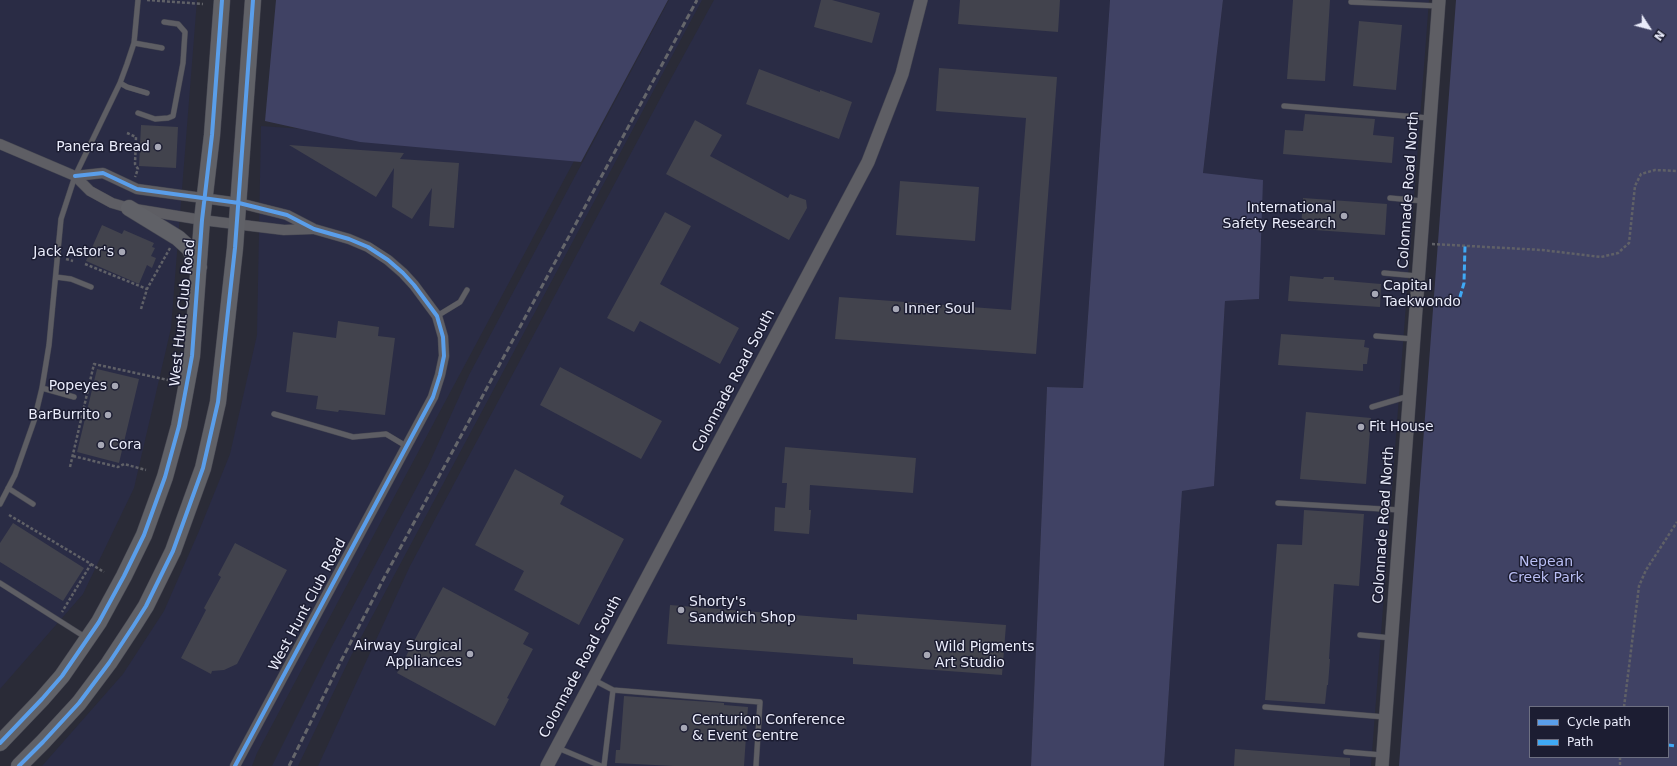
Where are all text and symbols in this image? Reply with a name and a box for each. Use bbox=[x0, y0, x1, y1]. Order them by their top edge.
north arrow bbox=[1629, 8, 1669, 48]
text: N bbox=[1651, 28, 1667, 43]
street label: Colonnade Road North bbox=[1395, 111, 1423, 269]
place label: Panera Bread bbox=[56, 139, 150, 155]
marker: Panera Bread bbox=[153, 142, 163, 152]
place label: International Safety Research bbox=[1223, 200, 1336, 232]
marker: International Safety Research bbox=[1339, 211, 1349, 221]
street label: West Hunt Club Road bbox=[167, 238, 199, 388]
place label: Jack Astor's bbox=[33, 244, 114, 260]
marker: Jack Astor's bbox=[117, 247, 127, 257]
place label: Capital Taekwondo bbox=[1383, 278, 1461, 310]
marker: Capital Taekwondo bbox=[1370, 289, 1380, 299]
place label: Inner Soul bbox=[904, 301, 975, 317]
marker: Inner Soul bbox=[891, 304, 901, 314]
street label: Colonnade Road South bbox=[689, 307, 779, 455]
place label: Popeyes bbox=[49, 378, 107, 394]
marker: Popeyes bbox=[110, 381, 120, 391]
place label: BarBurrito bbox=[28, 407, 100, 423]
marker: BarBurrito bbox=[103, 410, 113, 420]
place label: Fit House bbox=[1369, 419, 1434, 435]
marker: Fit House bbox=[1356, 422, 1366, 432]
place label: Cora bbox=[109, 437, 142, 453]
marker: Cora bbox=[96, 440, 106, 450]
street label: Colonnade Road North bbox=[1370, 446, 1398, 604]
street label: West Hunt Club Road bbox=[266, 536, 350, 674]
park label: Nepean Creek Park bbox=[1508, 554, 1584, 586]
street label: Colonnade Road South bbox=[536, 593, 626, 741]
place label: Shorty's Sandwich Shop bbox=[689, 594, 796, 626]
marker: Shorty's Sandwich Shop bbox=[676, 605, 686, 615]
place label: Airway Surgical Appliances bbox=[354, 638, 462, 670]
place label: Wild Pigments Art Studio bbox=[935, 639, 1034, 672]
marker: Airway Surgical Appliances bbox=[465, 649, 475, 659]
marker: Wild Pigments Art Studio bbox=[922, 650, 932, 660]
legend bbox=[1529, 706, 1669, 758]
place label: Centurion Conference & Event Centre bbox=[692, 712, 845, 744]
text: Cycle path bbox=[1567, 715, 1631, 729]
marker: Centurion Conference & Event Centre bbox=[679, 723, 689, 733]
text: Path bbox=[1567, 735, 1593, 749]

